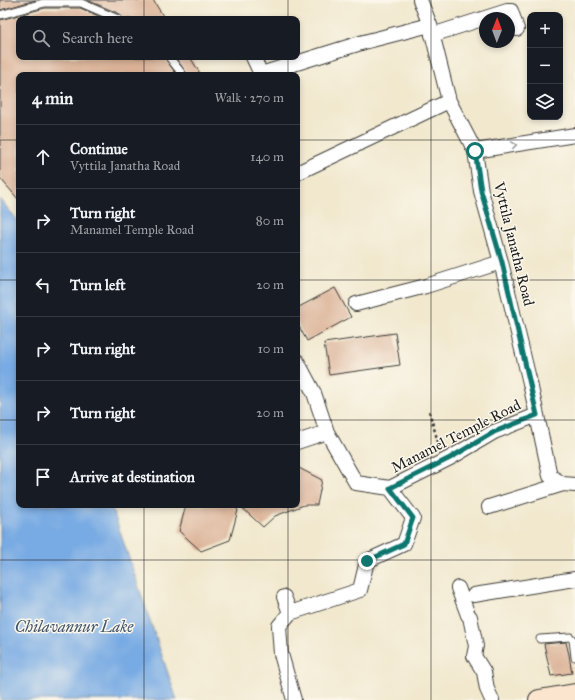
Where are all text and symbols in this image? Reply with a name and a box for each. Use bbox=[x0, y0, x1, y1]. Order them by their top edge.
north arrow bbox=[479, 12, 515, 48]
map controls bbox=[527, 12, 563, 120]
button: + bbox=[527, 12, 563, 48]
search box bbox=[16, 16, 300, 60]
icon: search bbox=[30, 27, 52, 49]
text: Search here bbox=[62, 29, 133, 47]
button: − bbox=[527, 48, 563, 84]
button: layers bbox=[527, 84, 563, 120]
text: 4 min bbox=[32, 88, 73, 109]
text: Walk · 270 m bbox=[215, 90, 284, 106]
text: Continue bbox=[70, 140, 128, 158]
one-way arrow bbox=[511, 141, 517, 150]
route start bbox=[466, 142, 484, 160]
icon: ahead bbox=[32, 146, 54, 168]
text: 140 m bbox=[250, 149, 284, 165]
text: Vyttila Janatha Road bbox=[70, 158, 180, 174]
street label: Vyttila Janatha Road bbox=[489, 179, 538, 309]
text: Turn right bbox=[70, 204, 135, 222]
icon: right bbox=[32, 210, 54, 232]
text: 80 m bbox=[256, 213, 284, 229]
text: Manamel Temple Road bbox=[70, 222, 194, 238]
icon: left bbox=[32, 274, 54, 296]
text: Turn left bbox=[70, 276, 126, 294]
text: 20 m bbox=[256, 277, 284, 293]
icon: right bbox=[32, 338, 54, 360]
text: Turn right bbox=[70, 340, 135, 358]
text: 10 m bbox=[258, 341, 284, 357]
street label: Manamel Temple Road bbox=[388, 395, 524, 477]
icon: right bbox=[32, 402, 54, 424]
text: Turn right bbox=[70, 404, 135, 422]
text: 20 m bbox=[256, 405, 284, 421]
icon: arrive bbox=[32, 466, 54, 488]
text: Arrive at destination bbox=[70, 468, 195, 486]
route end bbox=[358, 552, 376, 570]
water label: Chilavannur Lake bbox=[15, 617, 134, 636]

